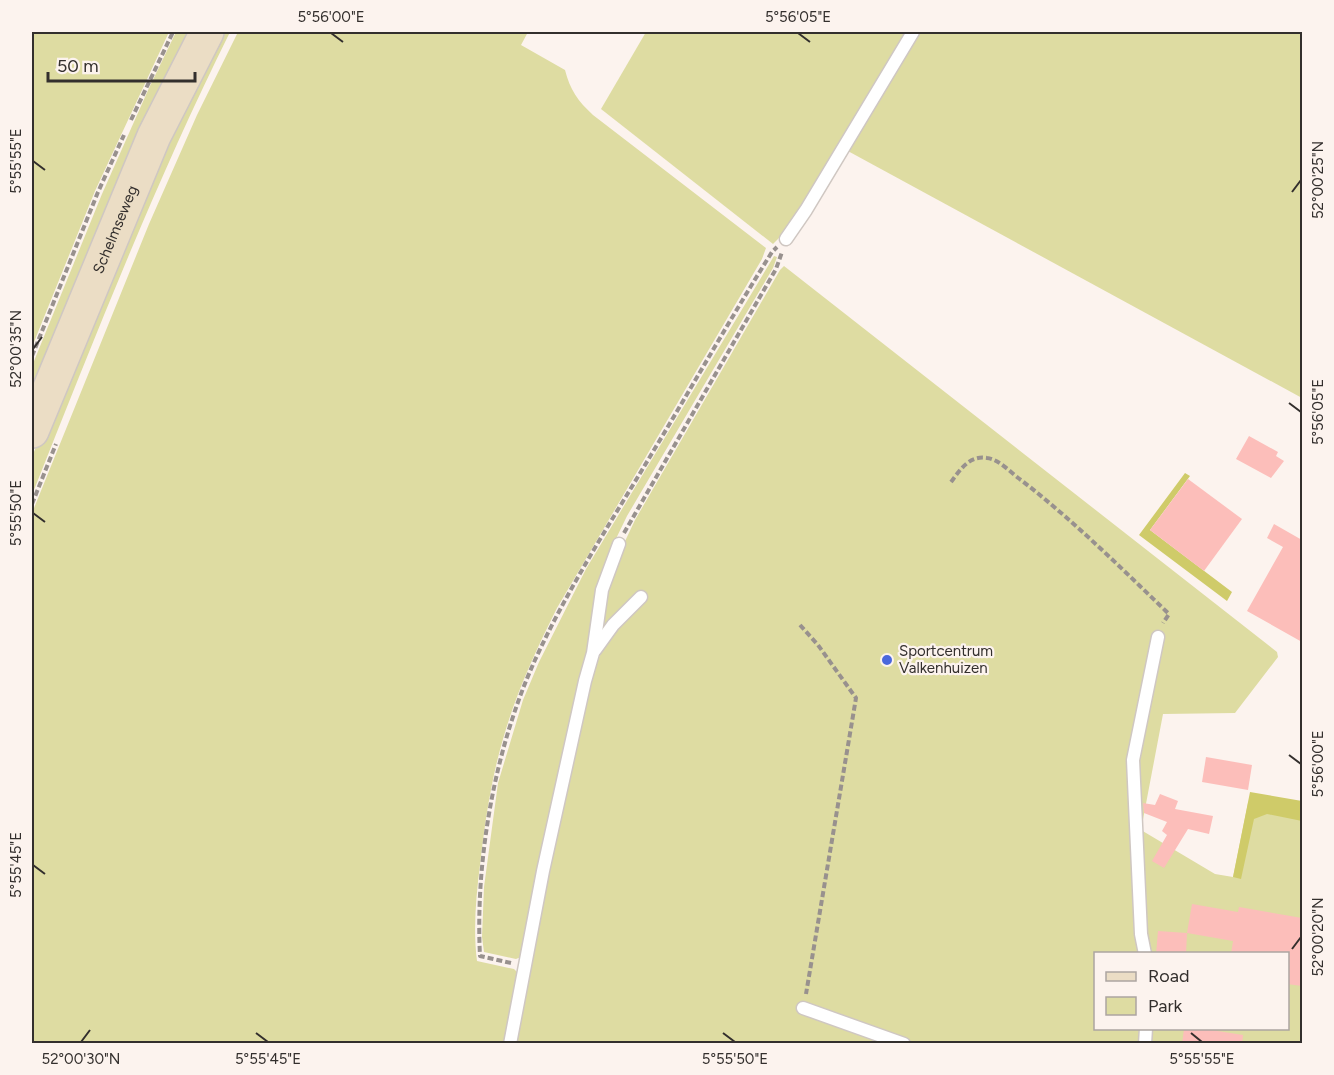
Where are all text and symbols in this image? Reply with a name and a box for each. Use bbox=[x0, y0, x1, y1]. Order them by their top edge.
text: 5°56'00"E bbox=[297, 8, 365, 26]
text: 5°56'05"E bbox=[765, 8, 831, 26]
scale bar bbox=[48, 45, 195, 83]
text: 50 m bbox=[57, 55, 99, 77]
text: 5°55'55"E bbox=[7, 128, 25, 194]
text: 52°00'25"N bbox=[1309, 141, 1327, 219]
street label: Schelmseweg bbox=[89, 183, 142, 276]
text: 52°00'35"N bbox=[7, 310, 25, 388]
text: 5°56'05"E bbox=[1309, 379, 1327, 445]
text: 5°55'50"E bbox=[7, 480, 25, 546]
place label: Sportcentrum Valkenhuizen bbox=[899, 642, 993, 677]
marker: Sportcentrum Valkenhuizen bbox=[880, 653, 894, 667]
text: 5°56'00"E bbox=[1309, 730, 1327, 798]
text: 5°55'45"E bbox=[7, 832, 25, 898]
text: 52°00'20"N bbox=[1309, 897, 1327, 977]
legend bbox=[1094, 952, 1289, 1030]
text: Road bbox=[1148, 965, 1189, 987]
text: Park bbox=[1148, 995, 1183, 1017]
text: 52°00'30"N bbox=[42, 1050, 120, 1068]
text: 5°55'45"E bbox=[235, 1050, 301, 1068]
text: 5°55'50"E bbox=[702, 1050, 768, 1068]
text: 5°55'55"E bbox=[1169, 1050, 1235, 1068]

